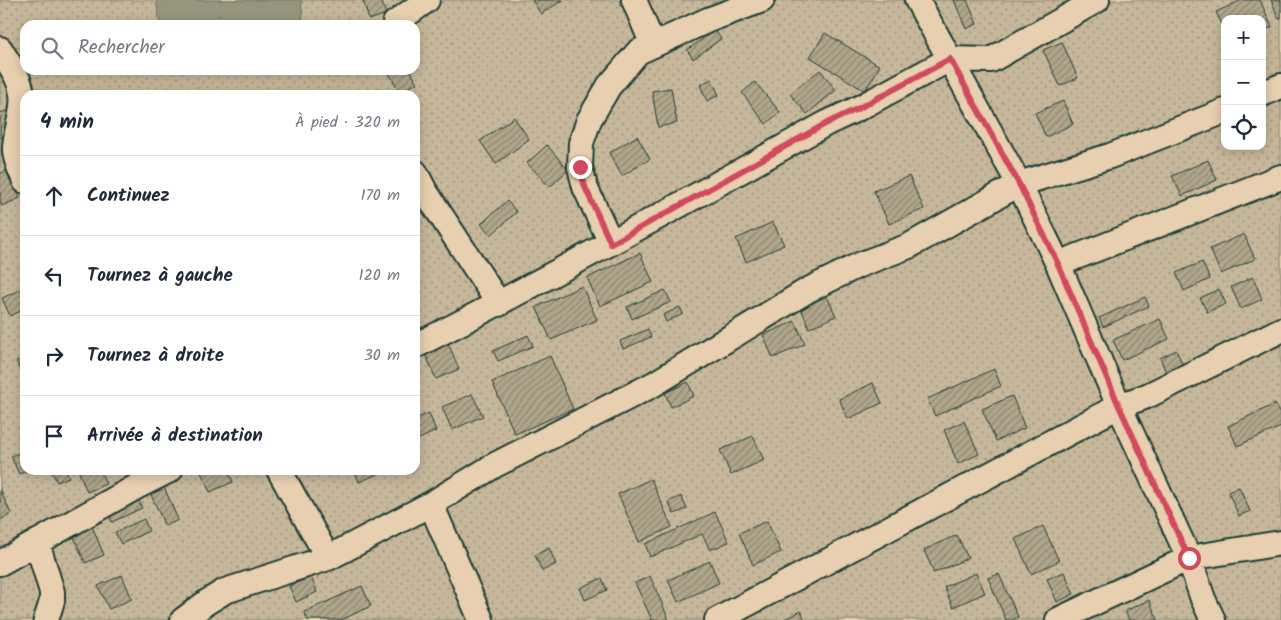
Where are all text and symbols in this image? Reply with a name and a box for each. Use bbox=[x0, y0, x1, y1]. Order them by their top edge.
map controls bbox=[1221, 15, 1266, 150]
button: + bbox=[1221, 15, 1266, 60]
search box bbox=[20, 20, 420, 75]
text: Rechercher bbox=[78, 33, 165, 63]
icon: search bbox=[38, 34, 66, 62]
button: − bbox=[1221, 60, 1266, 105]
button: locate bbox=[1221, 105, 1266, 150]
text: 4 min bbox=[40, 106, 94, 139]
text: À pied · 320 m bbox=[295, 110, 400, 135]
route end bbox=[569, 156, 592, 179]
text: Continuez bbox=[87, 181, 170, 211]
icon: ahead bbox=[40, 182, 68, 210]
text: 170 m bbox=[360, 183, 400, 208]
text: Tournez à gauche bbox=[87, 261, 233, 291]
icon: left bbox=[40, 262, 68, 290]
text: 120 m bbox=[359, 263, 400, 288]
text: Tournez à droite bbox=[87, 341, 224, 371]
icon: right bbox=[40, 342, 68, 370]
text: 30 m bbox=[364, 343, 400, 368]
text: Arrivée à destination bbox=[87, 421, 263, 451]
icon: arrive bbox=[40, 422, 68, 450]
route start bbox=[1178, 547, 1201, 570]

